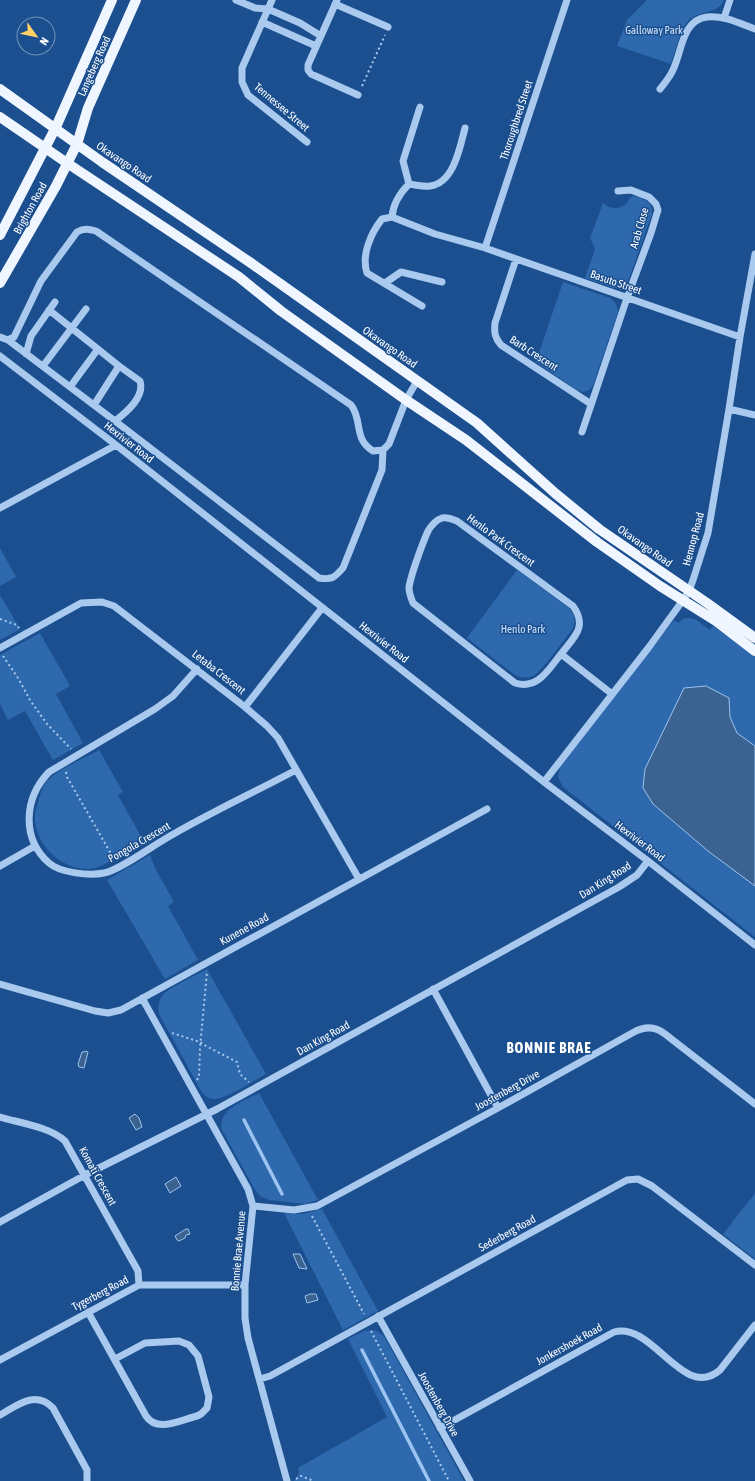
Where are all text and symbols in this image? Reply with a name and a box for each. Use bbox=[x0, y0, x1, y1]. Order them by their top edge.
north arrow bbox=[16, 16, 56, 56]
park label: Galloway Park bbox=[625, 24, 683, 36]
street label: Langeberg Road bbox=[75, 34, 113, 98]
text: N bbox=[38, 35, 51, 47]
street label: Thoroughbred Street bbox=[497, 79, 535, 161]
street label: Tennessee Street bbox=[252, 80, 312, 134]
street label: Okavango Road bbox=[94, 139, 154, 185]
street label: Brighton Road bbox=[11, 180, 49, 236]
street label: Arab Close bbox=[627, 206, 651, 250]
street label: Basuto Street bbox=[589, 268, 643, 296]
street label: Okavango Road bbox=[361, 324, 419, 370]
street label: Barb Crescent bbox=[508, 333, 560, 373]
street label: Hexrivier Road bbox=[102, 419, 156, 465]
street label: Henlo Park Crescent bbox=[465, 511, 537, 569]
street label: Hennop Road bbox=[680, 511, 706, 567]
street label: Okavango Road bbox=[616, 523, 674, 569]
street label: Hexrivier Road bbox=[357, 619, 411, 665]
park label: Henlo Park bbox=[501, 623, 545, 635]
street label: Letaba Crescent bbox=[190, 648, 248, 696]
street label: Hexrivier Road bbox=[613, 818, 667, 864]
street label: Pongola Crescent bbox=[106, 819, 172, 865]
street label: Dan King Road bbox=[577, 859, 633, 901]
street label: Kunene Road bbox=[218, 911, 270, 947]
street label: Dan King Road bbox=[294, 1019, 352, 1057]
district label: BONNIE BRAE bbox=[506, 1039, 592, 1056]
street label: Joostenberg Drive bbox=[473, 1067, 541, 1113]
street label: Komati Crescent bbox=[77, 1145, 119, 1207]
street label: Bonnie Brae Avenue bbox=[229, 1210, 247, 1292]
street label: Sederberg Road bbox=[476, 1212, 538, 1254]
street label: Tygerberg Road bbox=[70, 1273, 130, 1313]
street label: Jonkershoek Road bbox=[534, 1321, 604, 1367]
street label: Joostenberg Drive bbox=[416, 1370, 462, 1438]

